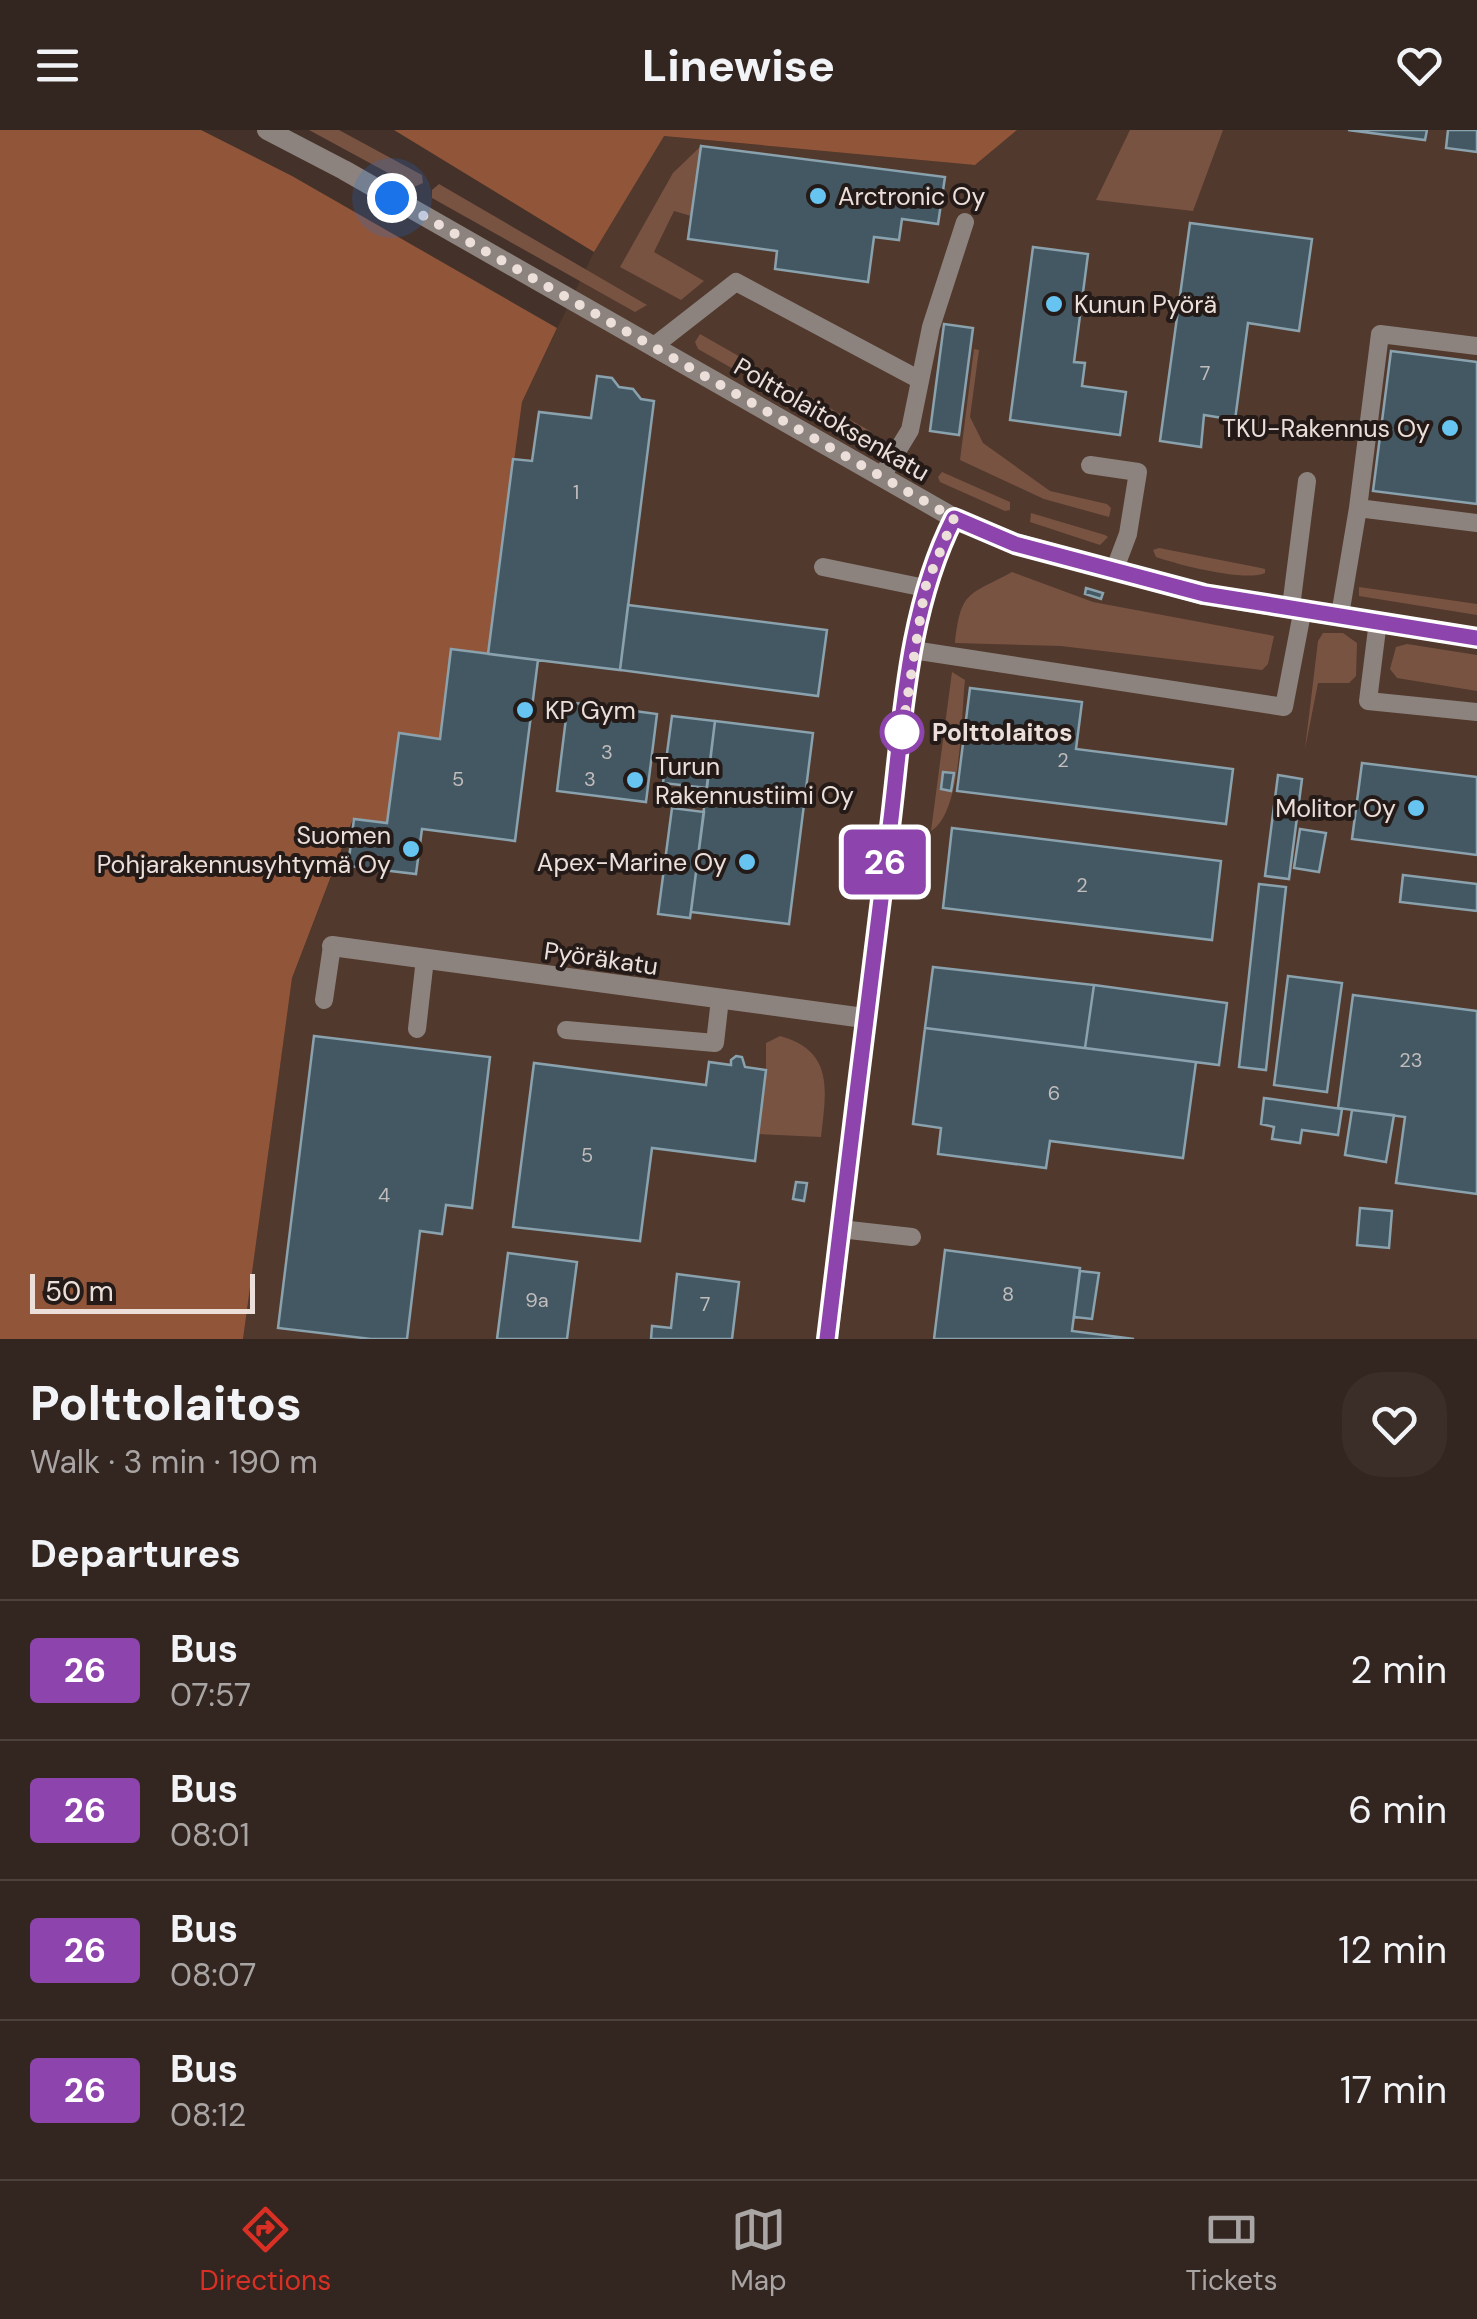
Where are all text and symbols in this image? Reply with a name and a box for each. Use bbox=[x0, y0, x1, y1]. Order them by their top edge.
text: Linewise bbox=[642, 36, 835, 95]
icon: menu bbox=[30, 38, 85, 93]
icon: heart bbox=[1392, 38, 1447, 93]
your location bbox=[367, 173, 417, 223]
place label: Arctronic Oy bbox=[838, 180, 985, 213]
marker: Arctronic Oy bbox=[807, 185, 829, 207]
place label: Kunun Pyörä bbox=[1074, 288, 1217, 321]
marker: Kunun Pyörä bbox=[1043, 293, 1065, 315]
street label: Polttolaitoksenkatu bbox=[728, 350, 936, 489]
house number: 7 bbox=[1200, 360, 1210, 386]
place label: TKU-Rakennus Oy bbox=[1222, 412, 1430, 445]
marker: TKU-Rakennus Oy bbox=[1439, 417, 1461, 439]
house number: 1 bbox=[573, 479, 579, 505]
place label: KP Gym bbox=[545, 694, 636, 727]
marker: KP Gym bbox=[514, 699, 536, 721]
marker: Polttolaitos bbox=[881, 711, 923, 753]
place label: Polttolaitos bbox=[932, 716, 1072, 749]
house number: 3 bbox=[601, 739, 613, 765]
house number: 2 bbox=[1057, 747, 1069, 773]
place label: Turun Rakennustiimi Oy bbox=[655, 750, 854, 812]
house number: 5 bbox=[452, 766, 464, 792]
house number: 3 bbox=[584, 766, 596, 792]
marker: Turun Rakennustiimi Oy bbox=[624, 769, 646, 791]
place label: Molitor Oy bbox=[1275, 792, 1396, 825]
marker: Molitor Oy bbox=[1405, 797, 1427, 819]
place label: Suomen Pohjarakennusyhtymä Oy bbox=[97, 819, 391, 881]
line badge: 26 bbox=[840, 830, 930, 894]
marker: Suomen Pohjarakennusyhtymä Oy bbox=[400, 838, 422, 860]
text: 26 bbox=[864, 839, 906, 885]
place label: Apex-Marine Oy bbox=[537, 846, 727, 879]
marker: Apex-Marine Oy bbox=[736, 851, 758, 873]
house number: 2 bbox=[1076, 872, 1088, 898]
street label: Pyöräkatu bbox=[542, 934, 660, 983]
house number: 23 bbox=[1399, 1047, 1423, 1073]
house number: 6 bbox=[1048, 1080, 1060, 1106]
house number: 5 bbox=[581, 1142, 593, 1168]
house number: 4 bbox=[378, 1182, 390, 1208]
scale bar bbox=[30, 1269, 255, 1314]
text: 50 m bbox=[45, 1273, 114, 1310]
house number: 8 bbox=[1002, 1281, 1014, 1307]
house number: 9a bbox=[525, 1287, 549, 1313]
house number: 7 bbox=[700, 1291, 710, 1317]
text: Polttolaitos bbox=[30, 1372, 302, 1435]
button: heart bbox=[1342, 1372, 1447, 1477]
text: Walk · 3 min · 190 m bbox=[30, 1441, 318, 1483]
text: Departures bbox=[30, 1529, 241, 1579]
text: Bus bbox=[170, 1624, 238, 1674]
text: 2 min bbox=[1350, 1645, 1447, 1695]
text: 26 bbox=[64, 1647, 106, 1693]
text: 07:57 bbox=[170, 1674, 251, 1716]
text: Bus bbox=[170, 1764, 238, 1814]
text: 6 min bbox=[1348, 1785, 1447, 1835]
text: 26 bbox=[64, 1787, 106, 1833]
text: 08:01 bbox=[170, 1814, 250, 1856]
text: Bus bbox=[170, 1904, 238, 1954]
text: 12 min bbox=[1338, 1925, 1447, 1975]
text: 26 bbox=[64, 1927, 106, 1973]
text: 08:07 bbox=[170, 1954, 256, 1996]
text: Bus bbox=[170, 2044, 238, 2094]
text: 17 min bbox=[1340, 2065, 1447, 2115]
text: 26 bbox=[64, 2067, 106, 2113]
text: 08:12 bbox=[170, 2094, 246, 2136]
tab: Directions bbox=[199, 2202, 331, 2299]
tab: Map bbox=[730, 2202, 787, 2299]
tab: Tickets bbox=[1185, 2202, 1277, 2299]

